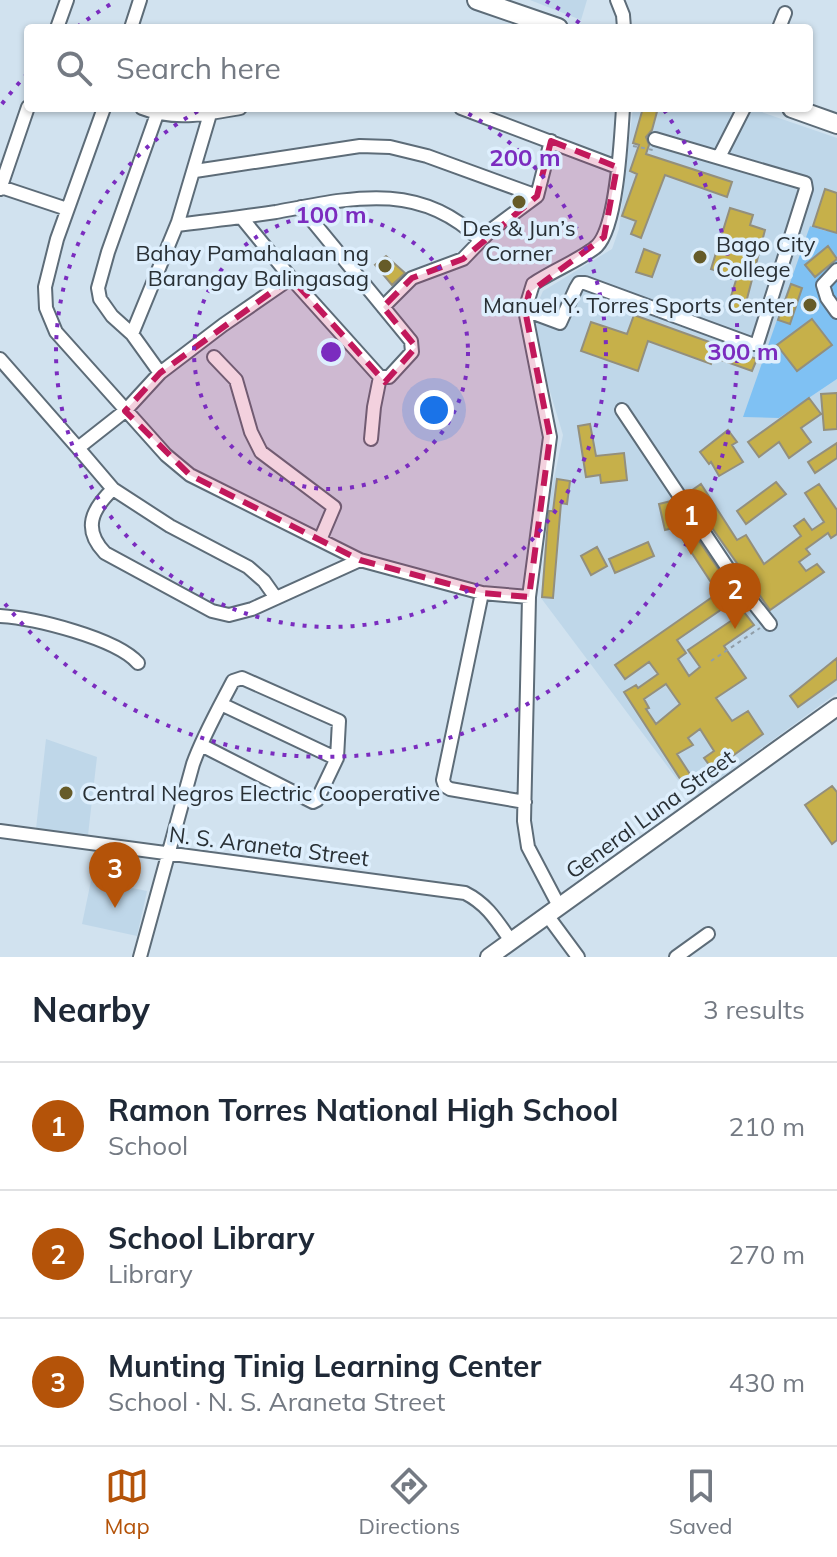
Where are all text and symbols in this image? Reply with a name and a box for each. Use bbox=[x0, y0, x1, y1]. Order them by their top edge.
search box bbox=[24, 24, 813, 112]
icon: search bbox=[52, 46, 96, 90]
text: Search here bbox=[116, 49, 281, 87]
text: 200 m bbox=[489, 142, 561, 172]
marker: Des & Jun’s Corner bbox=[510, 193, 528, 211]
text: 100 m bbox=[295, 199, 367, 229]
place label: Des & Jun’s Corner bbox=[462, 214, 576, 267]
place label: Bago City College bbox=[716, 230, 816, 283]
place label: Bahay Pamahalaan ng Barangay Balingasag bbox=[135, 239, 369, 292]
marker: Bago City College bbox=[691, 248, 709, 266]
marker: Bahay Pamahalaan ng Barangay Balingasag bbox=[376, 257, 394, 275]
place label: Manuel Y. Torres Sports Center bbox=[483, 291, 794, 319]
marker: Manuel Y. Torres Sports Center bbox=[801, 296, 819, 314]
text: 300 m bbox=[707, 336, 779, 366]
centre of rings bbox=[317, 338, 345, 366]
your location bbox=[414, 390, 454, 430]
pin: 1 bbox=[665, 489, 717, 555]
pin: 2 bbox=[709, 563, 761, 629]
street label: General Luna Street bbox=[560, 743, 740, 885]
place label: Central Negros Electric Cooperative bbox=[82, 779, 440, 807]
marker: Central Negros Electric Cooperative bbox=[57, 784, 75, 802]
street label: N. S. Araneta Street bbox=[168, 820, 371, 872]
pin: 3 bbox=[89, 842, 141, 908]
text: Nearby bbox=[32, 988, 150, 1031]
text: 3 results bbox=[703, 993, 805, 1026]
text: Ramon Torres National High School bbox=[108, 1091, 618, 1129]
text: 1 bbox=[50, 1110, 66, 1143]
text: 210 m bbox=[729, 1110, 805, 1143]
text: School bbox=[108, 1129, 188, 1162]
text: School Library bbox=[108, 1219, 315, 1257]
text: 2 bbox=[50, 1238, 66, 1271]
text: 270 m bbox=[729, 1238, 805, 1271]
text: Library bbox=[108, 1257, 193, 1290]
text: Munting Tinig Learning Center bbox=[108, 1347, 541, 1385]
text: 3 bbox=[50, 1366, 66, 1399]
text: 430 m bbox=[729, 1366, 805, 1399]
text: School · N. S. Araneta Street bbox=[108, 1385, 445, 1418]
tab: Map bbox=[104, 1464, 150, 1540]
tab: Directions bbox=[359, 1464, 460, 1540]
tab: Saved bbox=[669, 1464, 733, 1540]

